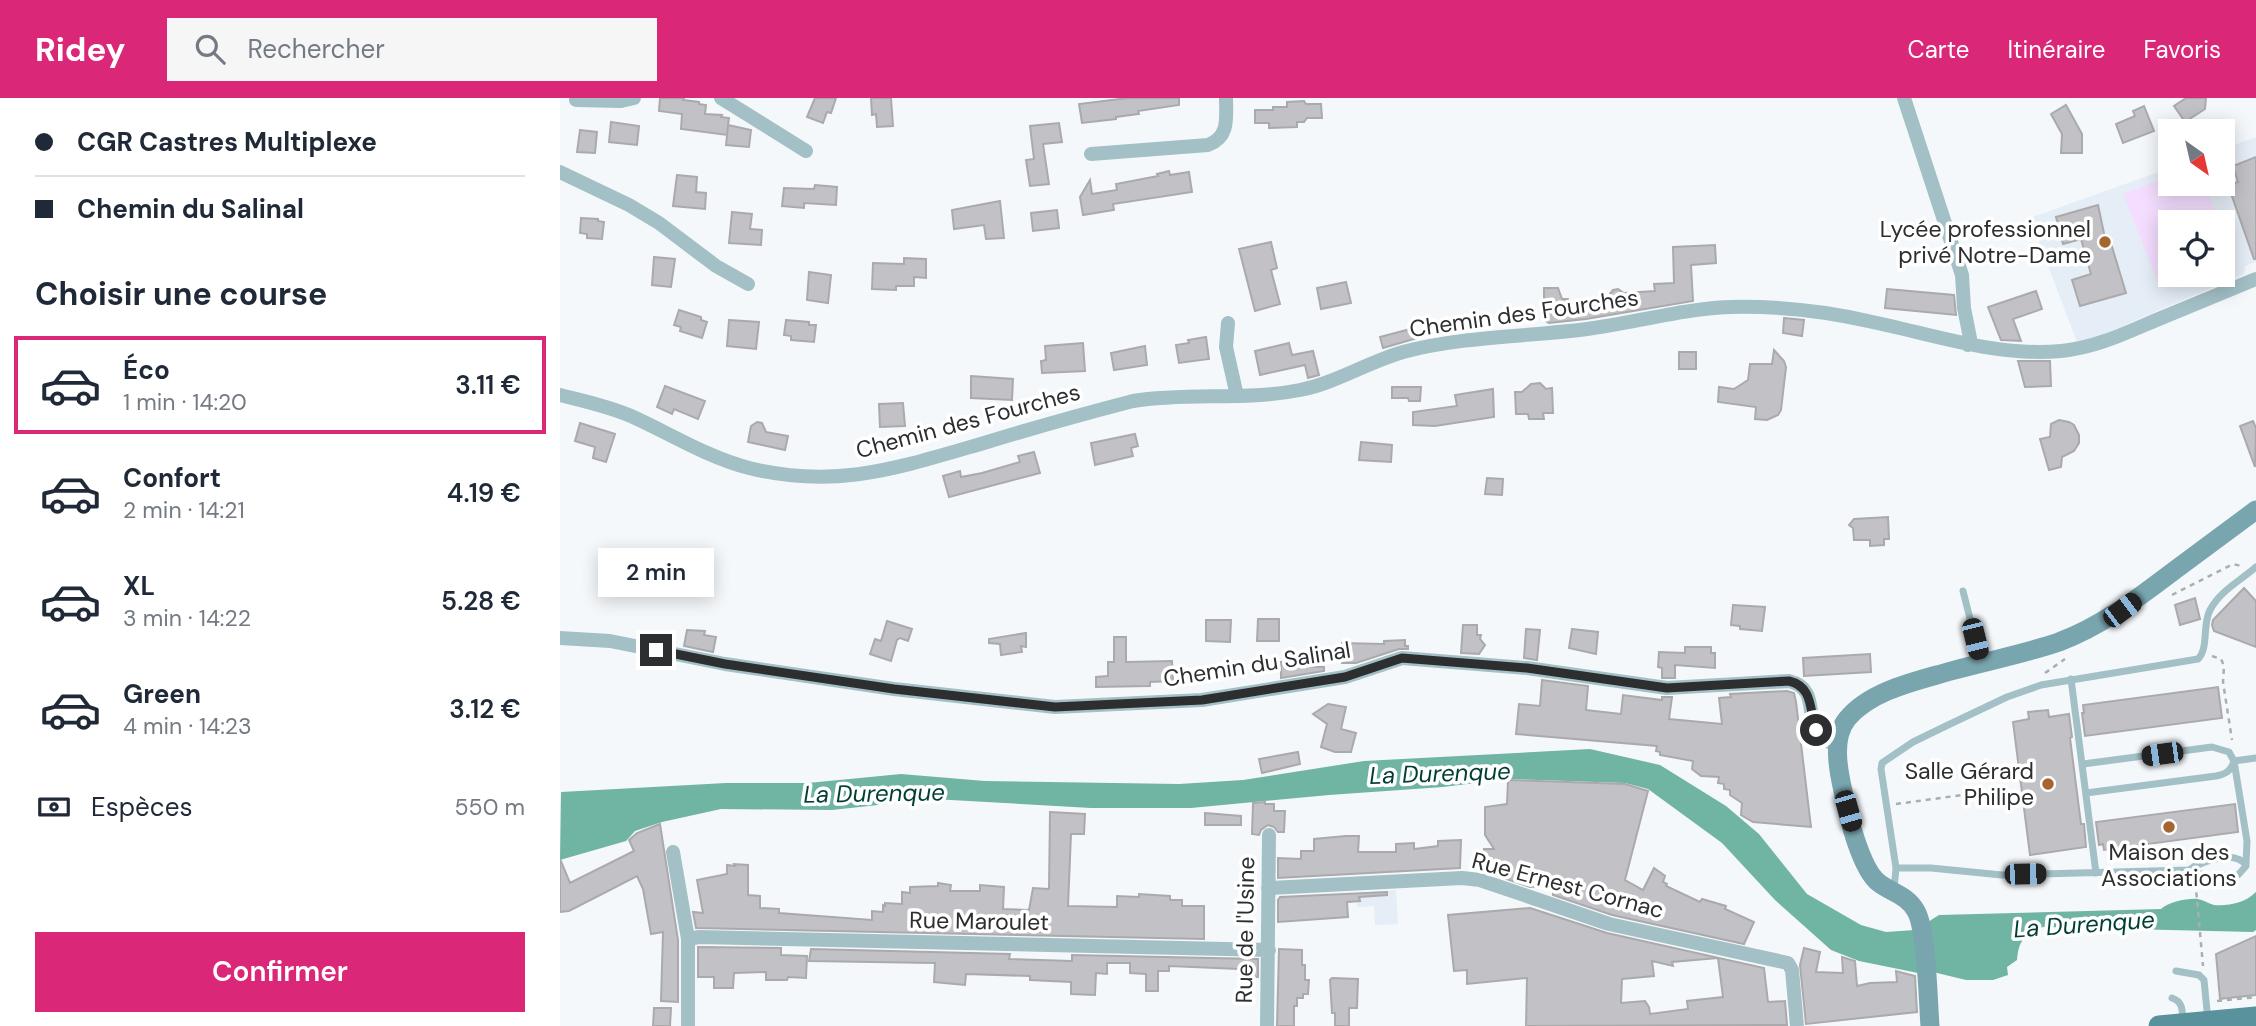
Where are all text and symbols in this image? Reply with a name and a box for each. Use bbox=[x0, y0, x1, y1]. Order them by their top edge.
search box bbox=[167, 18, 657, 81]
text: Ridey bbox=[35, 28, 125, 71]
icon: search bbox=[191, 30, 229, 68]
text: Rechercher bbox=[247, 32, 385, 66]
text: Carte bbox=[1908, 34, 1969, 65]
text: Itinéraire bbox=[2007, 34, 2105, 65]
text: Favoris bbox=[2143, 34, 2221, 65]
north arrow bbox=[2158, 119, 2235, 196]
map controls bbox=[2158, 119, 2235, 287]
text: CGR Castres Multiplexe bbox=[77, 125, 377, 159]
text: Chemin du Salinal bbox=[77, 192, 304, 226]
button: locate bbox=[2158, 210, 2235, 287]
place label: Lycée professionnel privé Notre-Dame bbox=[1880, 214, 2091, 270]
marker: Lycée professionnel privé Notre-Dame bbox=[2097, 234, 2113, 250]
text: Choisir une course bbox=[35, 273, 327, 315]
street label: Chemin des Fourches bbox=[1408, 282, 1640, 344]
text: Éco bbox=[123, 353, 170, 387]
icon: car bbox=[39, 354, 102, 417]
text: 3.11 € bbox=[455, 368, 521, 402]
street label: Chemin des Fourches bbox=[853, 377, 1083, 465]
text: 1 min · 14:20 bbox=[123, 387, 247, 417]
text: Confort bbox=[123, 461, 221, 495]
icon: car bbox=[39, 462, 102, 525]
text: 4.19 € bbox=[447, 476, 521, 510]
text: 2 min · 14:21 bbox=[123, 495, 245, 525]
callout: 2 min bbox=[598, 548, 714, 598]
text: 2 min bbox=[626, 557, 686, 587]
text: XL bbox=[123, 569, 155, 603]
icon: car bbox=[39, 570, 102, 633]
text: 5.28 € bbox=[441, 584, 521, 618]
car bbox=[2099, 589, 2146, 631]
text: 3 min · 14:22 bbox=[123, 603, 251, 633]
car bbox=[1960, 616, 1991, 662]
route end bbox=[640, 634, 672, 666]
street label: Chemin du Salinal bbox=[1161, 634, 1353, 694]
text: Green bbox=[123, 677, 201, 711]
icon: car bbox=[39, 678, 102, 741]
text: 3.12 € bbox=[449, 692, 521, 726]
text: 4 min · 14:23 bbox=[123, 711, 252, 741]
route start bbox=[1800, 714, 1832, 746]
car bbox=[2140, 741, 2185, 767]
water label: La Durenque bbox=[1369, 755, 1511, 791]
place label: Salle Gérard Philipe bbox=[1905, 756, 2034, 812]
water label: La Durenque bbox=[803, 776, 945, 810]
marker: Salle Gérard Philipe bbox=[2040, 776, 2056, 792]
icon: cash bbox=[35, 788, 73, 826]
car bbox=[1833, 788, 1864, 834]
text: Espèces bbox=[91, 790, 192, 824]
text: 550 m bbox=[455, 792, 525, 822]
marker: Maison des Associations bbox=[2161, 819, 2177, 835]
place label: Maison des Associations bbox=[2101, 837, 2237, 893]
street label: Rue Ernest Cornac bbox=[1469, 845, 1667, 925]
street label: Rue de l'Usine bbox=[1229, 856, 1261, 1004]
car bbox=[2004, 863, 2047, 885]
water label: La Durenque bbox=[2012, 904, 2156, 944]
street label: Rue Maroulet bbox=[909, 905, 1049, 937]
button: Confirmer bbox=[35, 932, 525, 1012]

